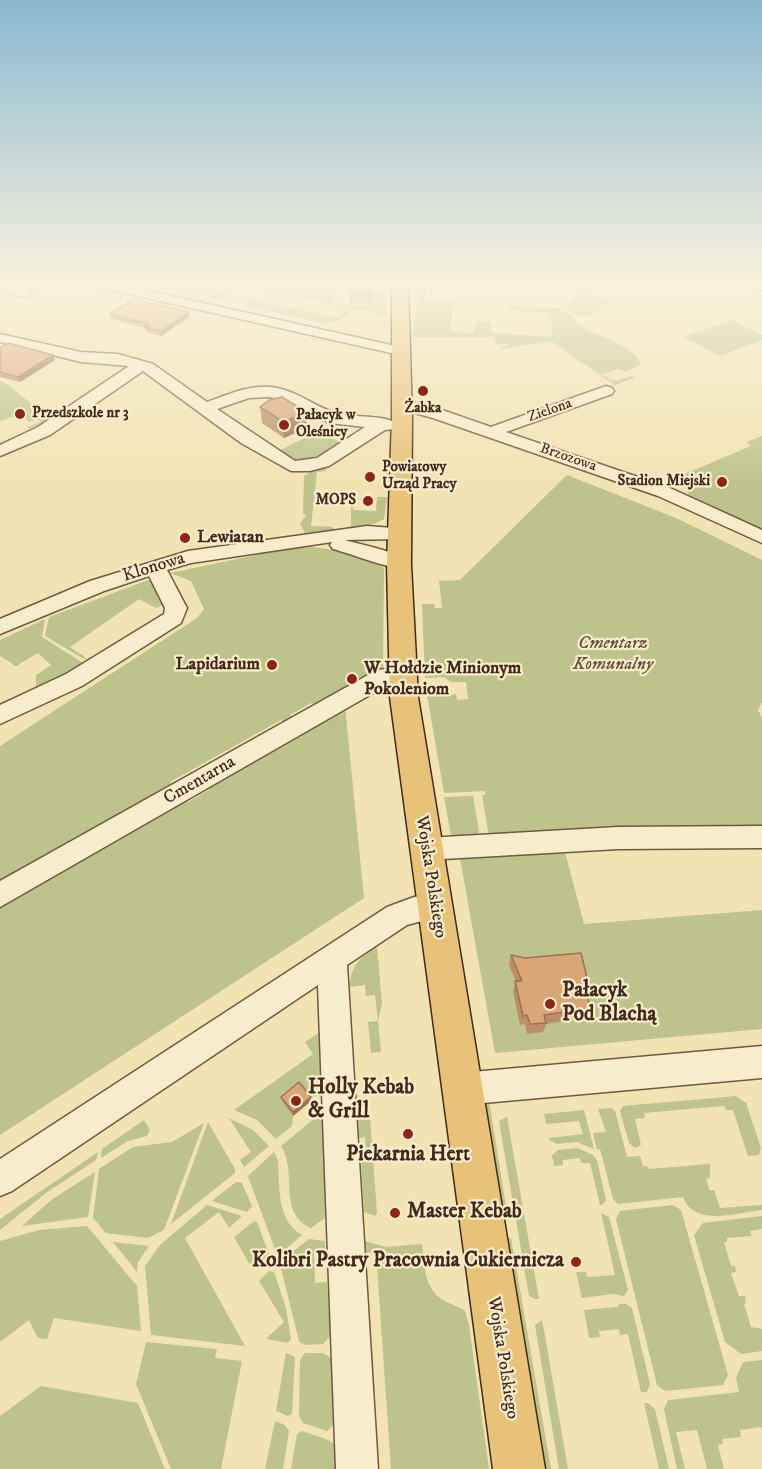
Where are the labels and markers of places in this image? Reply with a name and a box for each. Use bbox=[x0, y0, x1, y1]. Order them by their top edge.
marker: Żabka bbox=[416, 384, 430, 398]
place label: Żabka bbox=[405, 400, 441, 418]
place label: Przedszkole nr 3 bbox=[32, 405, 129, 423]
marker: Przedszkole nr 3 bbox=[13, 407, 27, 421]
place label: Pałacyk w Oleśnicy bbox=[296, 407, 356, 442]
marker: Pałacyk w Oleśnicy bbox=[277, 418, 291, 432]
place label: Powiatowy Urząd Pracy bbox=[382, 459, 457, 494]
marker: Powiatowy Urząd Pracy bbox=[363, 470, 377, 484]
place label: Stadion Miejski bbox=[618, 473, 710, 491]
marker: Stadion Miejski bbox=[715, 475, 729, 489]
place label: MOPS bbox=[315, 492, 356, 510]
marker: MOPS bbox=[361, 494, 375, 508]
place label: Lewiatan bbox=[197, 527, 264, 549]
marker: Lewiatan bbox=[178, 531, 192, 545]
place label: Lapidarium bbox=[176, 654, 260, 676]
marker: Lapidarium bbox=[265, 658, 279, 672]
place label: W Hołdzie Minionym Pokoleniom bbox=[364, 658, 521, 700]
marker: W Hołdzie Minionym Pokoleniom bbox=[345, 672, 359, 686]
place label: Pałacyk Pod Blachą bbox=[562, 979, 656, 1029]
marker: Pałacyk Pod Blachą bbox=[543, 997, 557, 1011]
place label: Holly Kebab & Grill bbox=[308, 1076, 414, 1126]
marker: Holly Kebab & Grill bbox=[289, 1094, 303, 1108]
marker: Piekarnia Hert bbox=[401, 1127, 415, 1141]
place label: Piekarnia Hert bbox=[346, 1143, 470, 1169]
place label: Master Kebab bbox=[407, 1200, 522, 1226]
marker: Master Kebab bbox=[388, 1206, 402, 1220]
place label: Kolibri Pastry Pracownia Cukiernicza bbox=[252, 1249, 564, 1275]
marker: Kolibri Pastry Pracownia Cukiernicza bbox=[569, 1255, 583, 1269]

